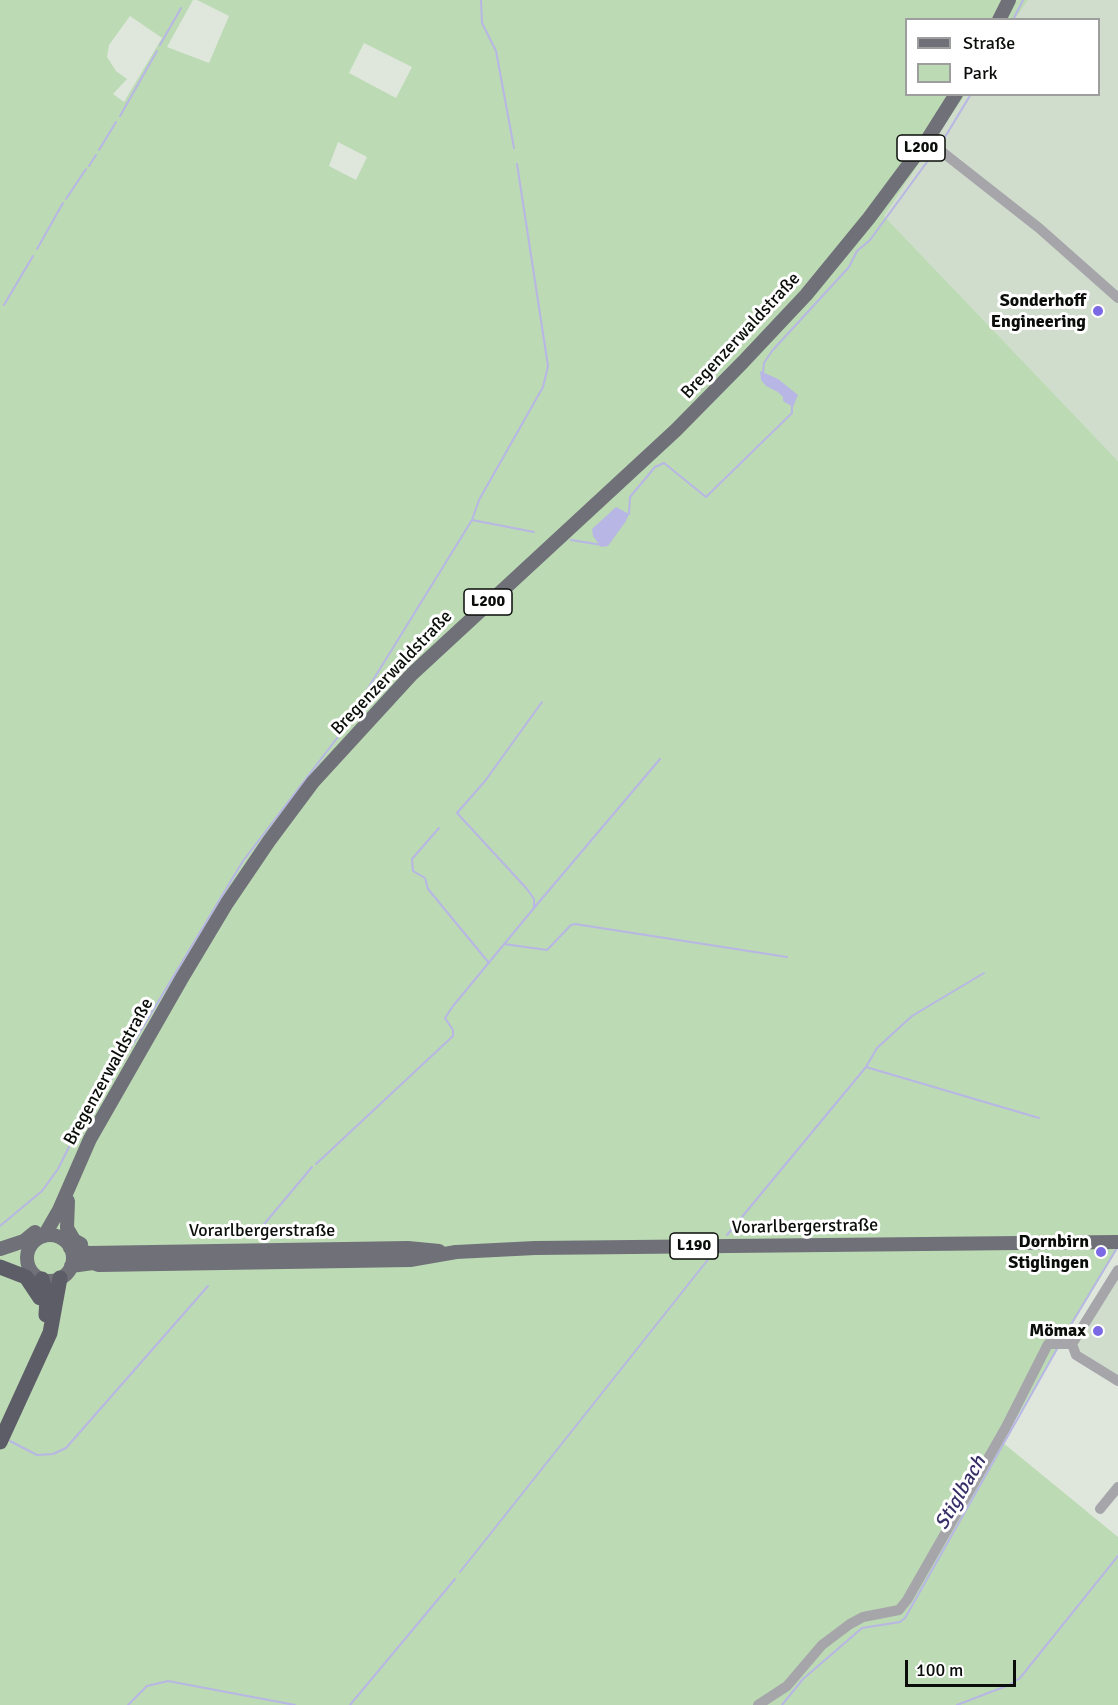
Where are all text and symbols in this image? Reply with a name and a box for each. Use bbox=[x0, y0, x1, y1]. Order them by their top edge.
legend bbox=[905, 18, 1100, 96]
text: Straße bbox=[963, 32, 1015, 54]
text: Park bbox=[963, 62, 998, 84]
road number: L200 bbox=[897, 135, 945, 161]
street label: Bregenzerwaldstraße bbox=[677, 268, 805, 404]
place label: Sonderhoff Engineering bbox=[991, 290, 1086, 332]
marker: Sonderhoff Engineering bbox=[1091, 304, 1105, 318]
road number: L200 bbox=[464, 589, 512, 615]
street label: Bregenzerwaldstraße bbox=[327, 606, 457, 740]
street label: Bregenzerwaldstraße bbox=[60, 995, 158, 1149]
street label: Vorarlbergerstraße bbox=[732, 1215, 878, 1239]
street label: Vorarlbergerstraße bbox=[189, 1220, 335, 1242]
place label: Dornbirn Stiglingen bbox=[1008, 1231, 1089, 1274]
road number: L190 bbox=[670, 1233, 718, 1259]
marker: Dornbirn Stiglingen bbox=[1094, 1245, 1108, 1259]
place label: Mömax bbox=[1029, 1320, 1086, 1342]
marker: Mömax bbox=[1091, 1324, 1105, 1338]
water label: Stiglbach bbox=[930, 1452, 992, 1534]
scale bar bbox=[908, 1648, 1019, 1686]
text: 100 m bbox=[916, 1659, 963, 1681]

